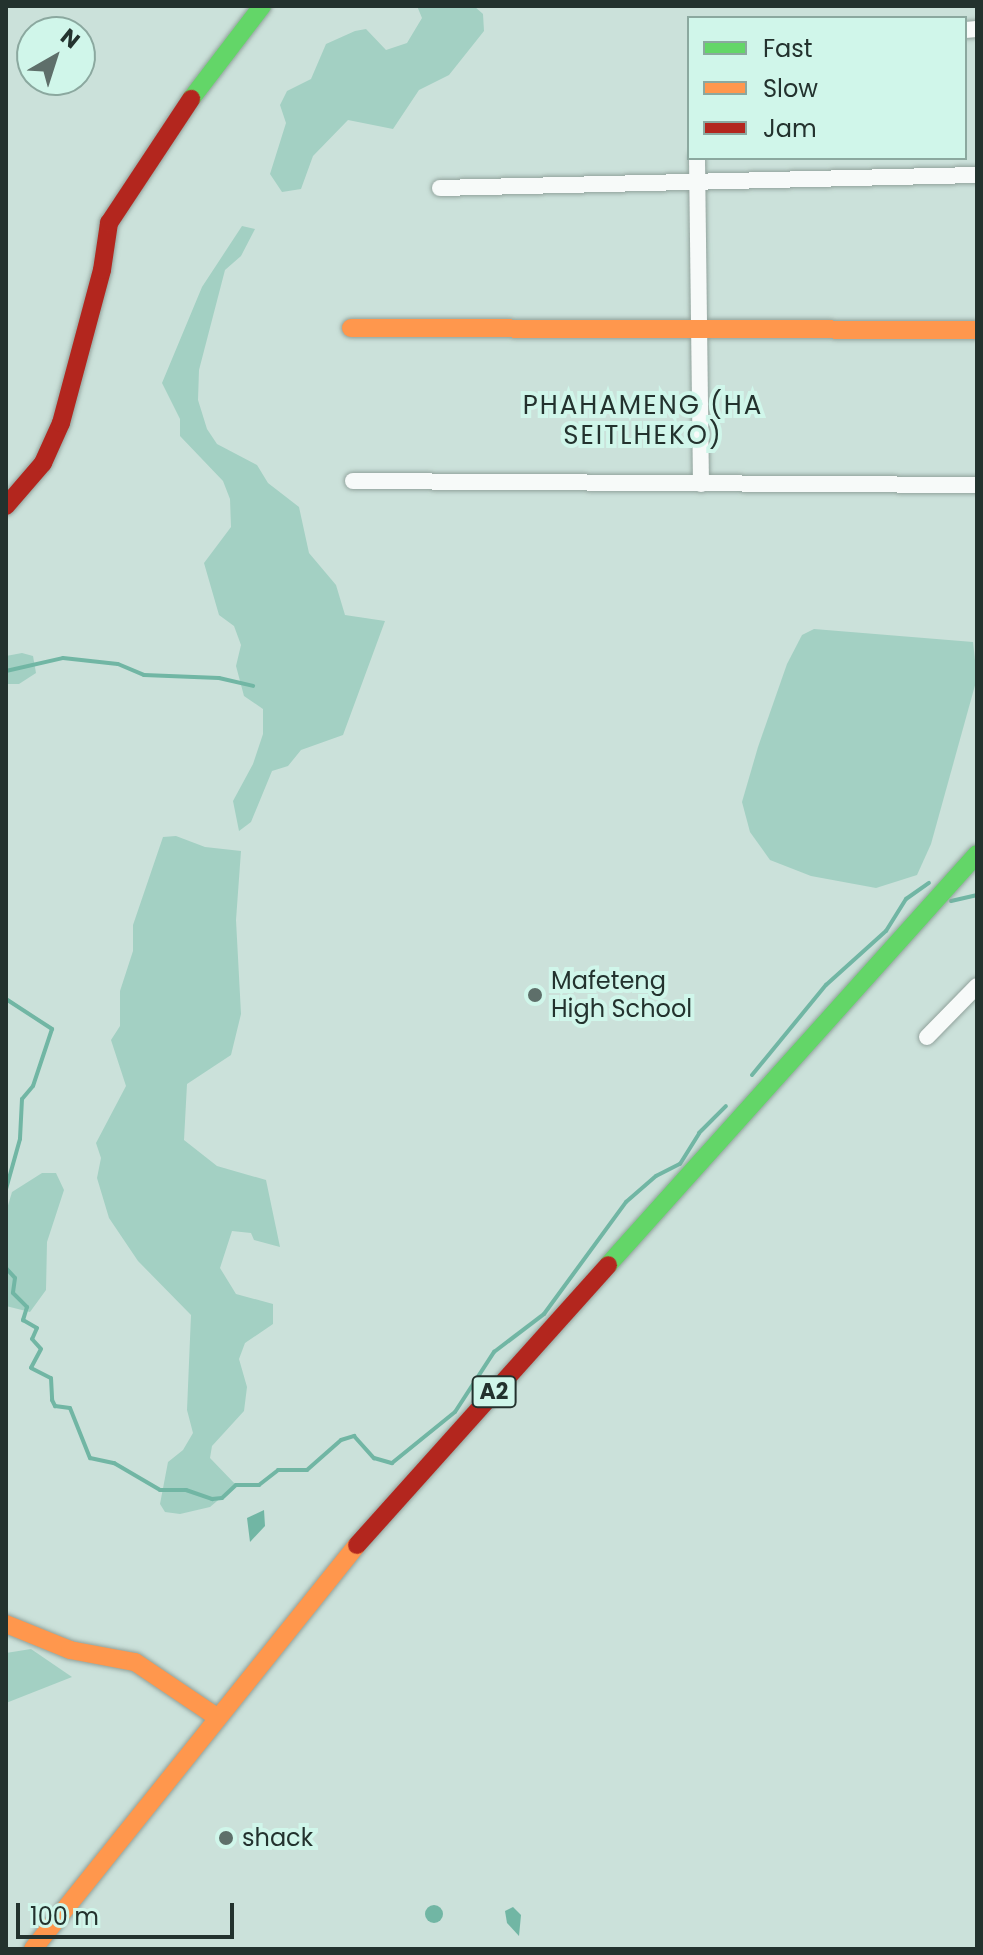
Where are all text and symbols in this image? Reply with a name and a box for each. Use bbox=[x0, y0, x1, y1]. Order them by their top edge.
north arrow bbox=[16, 16, 96, 96]
legend bbox=[687, 16, 967, 160]
text: N bbox=[54, 21, 86, 56]
text: Fast bbox=[763, 32, 813, 65]
text: Slow bbox=[763, 72, 818, 105]
text: Jam bbox=[763, 112, 817, 145]
district label: PHAHAMENG (HA SEITLHEKO) bbox=[523, 390, 763, 452]
place label: Mafeteng High School bbox=[551, 967, 692, 1023]
marker: Mafeteng High School bbox=[526, 986, 544, 1004]
road number: A2 bbox=[470, 1374, 518, 1410]
place label: shack bbox=[242, 1824, 313, 1852]
marker: shack bbox=[217, 1829, 235, 1847]
scale bar bbox=[20, 1887, 238, 1937]
text: 100 m bbox=[30, 1900, 99, 1933]

